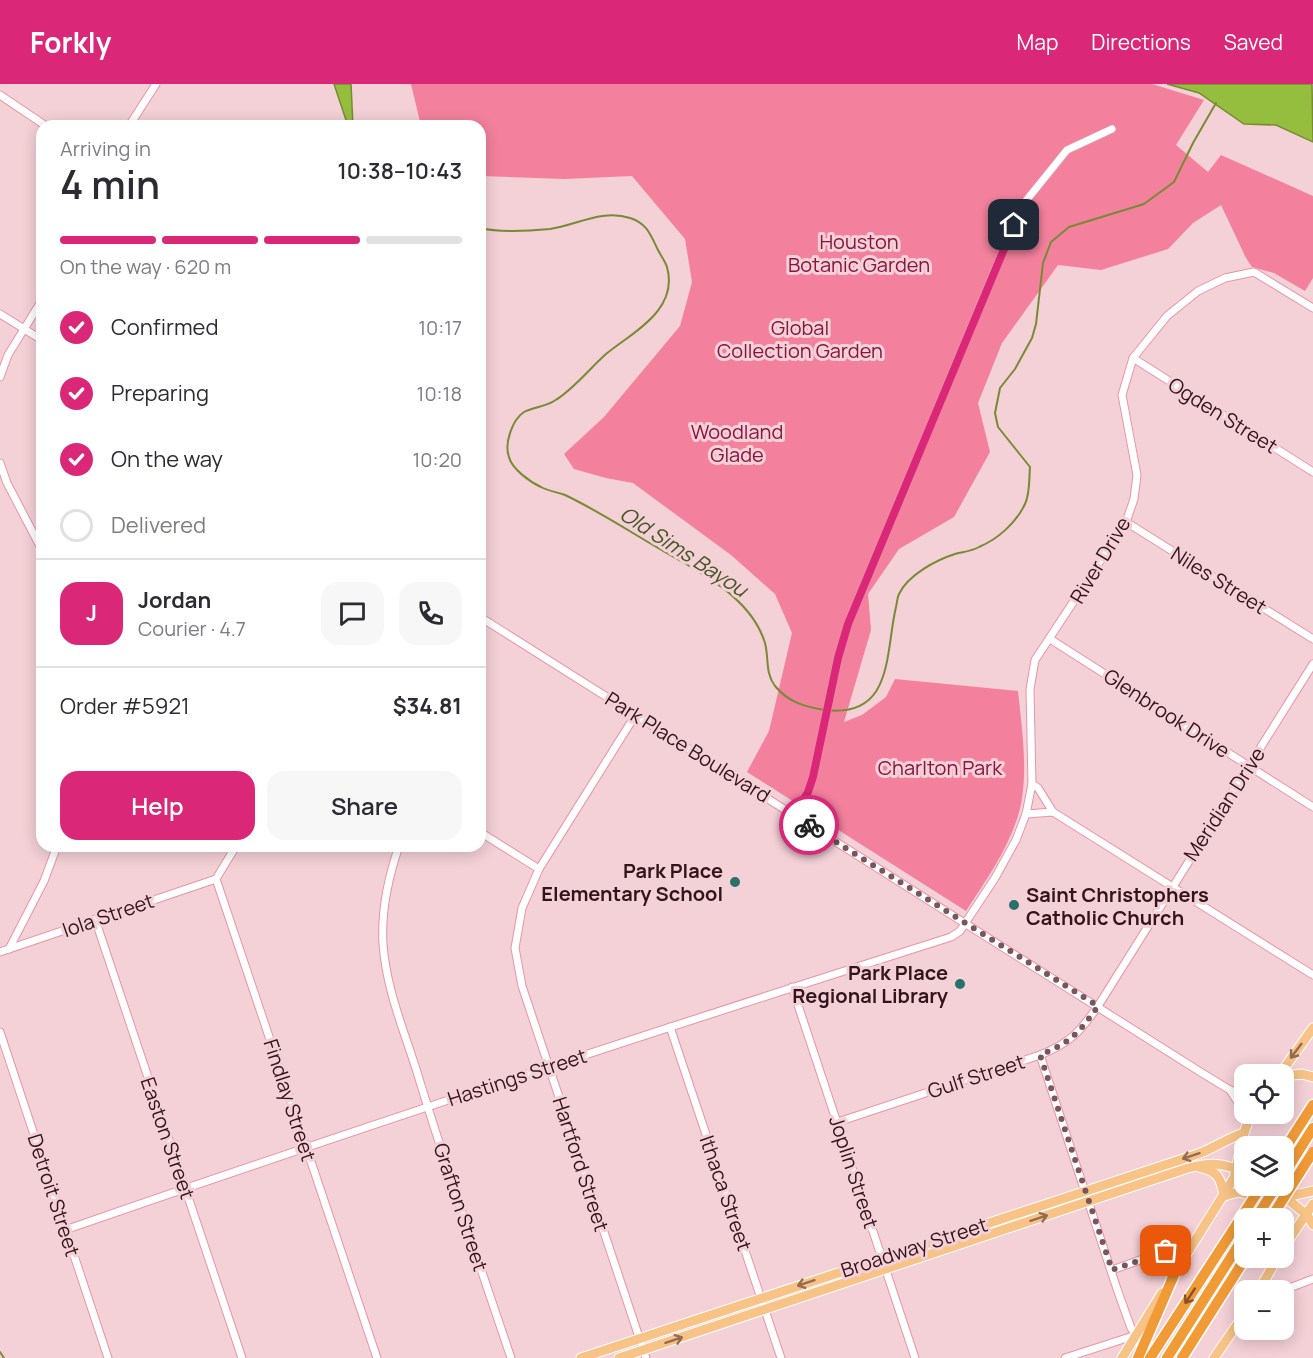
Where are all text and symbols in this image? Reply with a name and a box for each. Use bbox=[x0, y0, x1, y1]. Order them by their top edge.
text: Forkly bbox=[30, 23, 111, 61]
text: Map bbox=[1017, 28, 1058, 56]
text: Directions bbox=[1091, 28, 1191, 56]
text: Saved bbox=[1224, 28, 1283, 56]
text: Arriving in bbox=[60, 135, 151, 162]
text: 10:38–10:43 bbox=[337, 156, 462, 186]
text: 4 min bbox=[60, 157, 160, 211]
pin bbox=[988, 199, 1039, 250]
icon: home bbox=[997, 208, 1030, 241]
park label: Houston Botanic Garden bbox=[788, 228, 930, 278]
text: On the way · 620 m bbox=[60, 253, 231, 280]
icon: check bbox=[60, 311, 93, 344]
text: Confirmed bbox=[111, 312, 219, 342]
text: 10:17 bbox=[418, 314, 462, 341]
park label: Global Collection Garden bbox=[717, 314, 883, 364]
street label: Ogden Street bbox=[1163, 371, 1283, 459]
icon: check bbox=[60, 377, 93, 410]
text: Preparing bbox=[111, 378, 209, 408]
text: 10:18 bbox=[417, 380, 462, 407]
park label: Woodland Glade bbox=[691, 418, 783, 468]
icon: check bbox=[60, 443, 93, 476]
text: On the way bbox=[111, 444, 223, 474]
text: 10:20 bbox=[412, 446, 462, 473]
water label: Old Sims Bayou bbox=[615, 499, 755, 604]
text: Delivered bbox=[111, 510, 206, 540]
street label: River Drive bbox=[1064, 512, 1136, 608]
street label: Niles Street bbox=[1166, 540, 1272, 620]
button: chat bbox=[321, 582, 384, 645]
button: phone bbox=[399, 582, 462, 645]
text: Jordan bbox=[138, 585, 211, 615]
text: J bbox=[86, 598, 97, 628]
text: Courier · 4.7 bbox=[138, 615, 246, 642]
street label: Glenbrook Drive bbox=[1099, 662, 1235, 764]
street label: Park Place Boulevard bbox=[600, 685, 776, 809]
text: Order #5921 bbox=[60, 691, 190, 721]
text: $34.81 bbox=[393, 691, 462, 721]
street label: Meridian Drive bbox=[1177, 742, 1271, 866]
park label: Charlton Park bbox=[878, 754, 1003, 781]
button: Help bbox=[60, 771, 255, 840]
button: Share bbox=[267, 771, 462, 840]
courier bbox=[779, 795, 839, 855]
icon: bike bbox=[793, 809, 826, 842]
place label: Park Place Elementary School bbox=[541, 857, 723, 907]
marker: Park Place Elementary School bbox=[728, 875, 742, 889]
place label: Saint Christophers Catholic Church bbox=[1026, 881, 1209, 931]
street label: Iola Street bbox=[59, 887, 157, 943]
marker: Saint Christophers Catholic Church bbox=[1007, 898, 1021, 912]
place label: Park Place Regional Library bbox=[792, 959, 949, 1009]
marker: Park Place Regional Library bbox=[953, 977, 967, 991]
street label: Findlay Street bbox=[258, 1035, 322, 1165]
street label: Hastings Street bbox=[444, 1042, 590, 1112]
one-way arrow bbox=[1290, 1042, 1302, 1058]
street label: Gulf Street bbox=[924, 1048, 1028, 1104]
map controls bbox=[1234, 1064, 1294, 1340]
button: locate bbox=[1234, 1064, 1294, 1124]
street label: Easton Street bbox=[135, 1074, 201, 1202]
street label: Hartford Street bbox=[547, 1093, 615, 1235]
street label: Joplin Street bbox=[823, 1112, 885, 1232]
street label: Detroit Street bbox=[21, 1130, 87, 1260]
street label: Ithaca Street bbox=[694, 1132, 758, 1254]
button: layers bbox=[1234, 1136, 1294, 1196]
street label: Grafton Street bbox=[428, 1140, 494, 1274]
one-way arrow bbox=[1182, 1151, 1201, 1162]
button: + bbox=[1234, 1208, 1294, 1268]
street label: Broadway Street bbox=[837, 1211, 991, 1283]
one-way arrow bbox=[1029, 1212, 1048, 1223]
pin bbox=[1140, 1225, 1191, 1276]
icon: bag bbox=[1149, 1234, 1182, 1267]
one-way arrow bbox=[797, 1278, 816, 1289]
button: − bbox=[1234, 1280, 1294, 1340]
one-way arrow bbox=[1184, 1288, 1197, 1305]
one-way arrow bbox=[664, 1333, 683, 1344]

